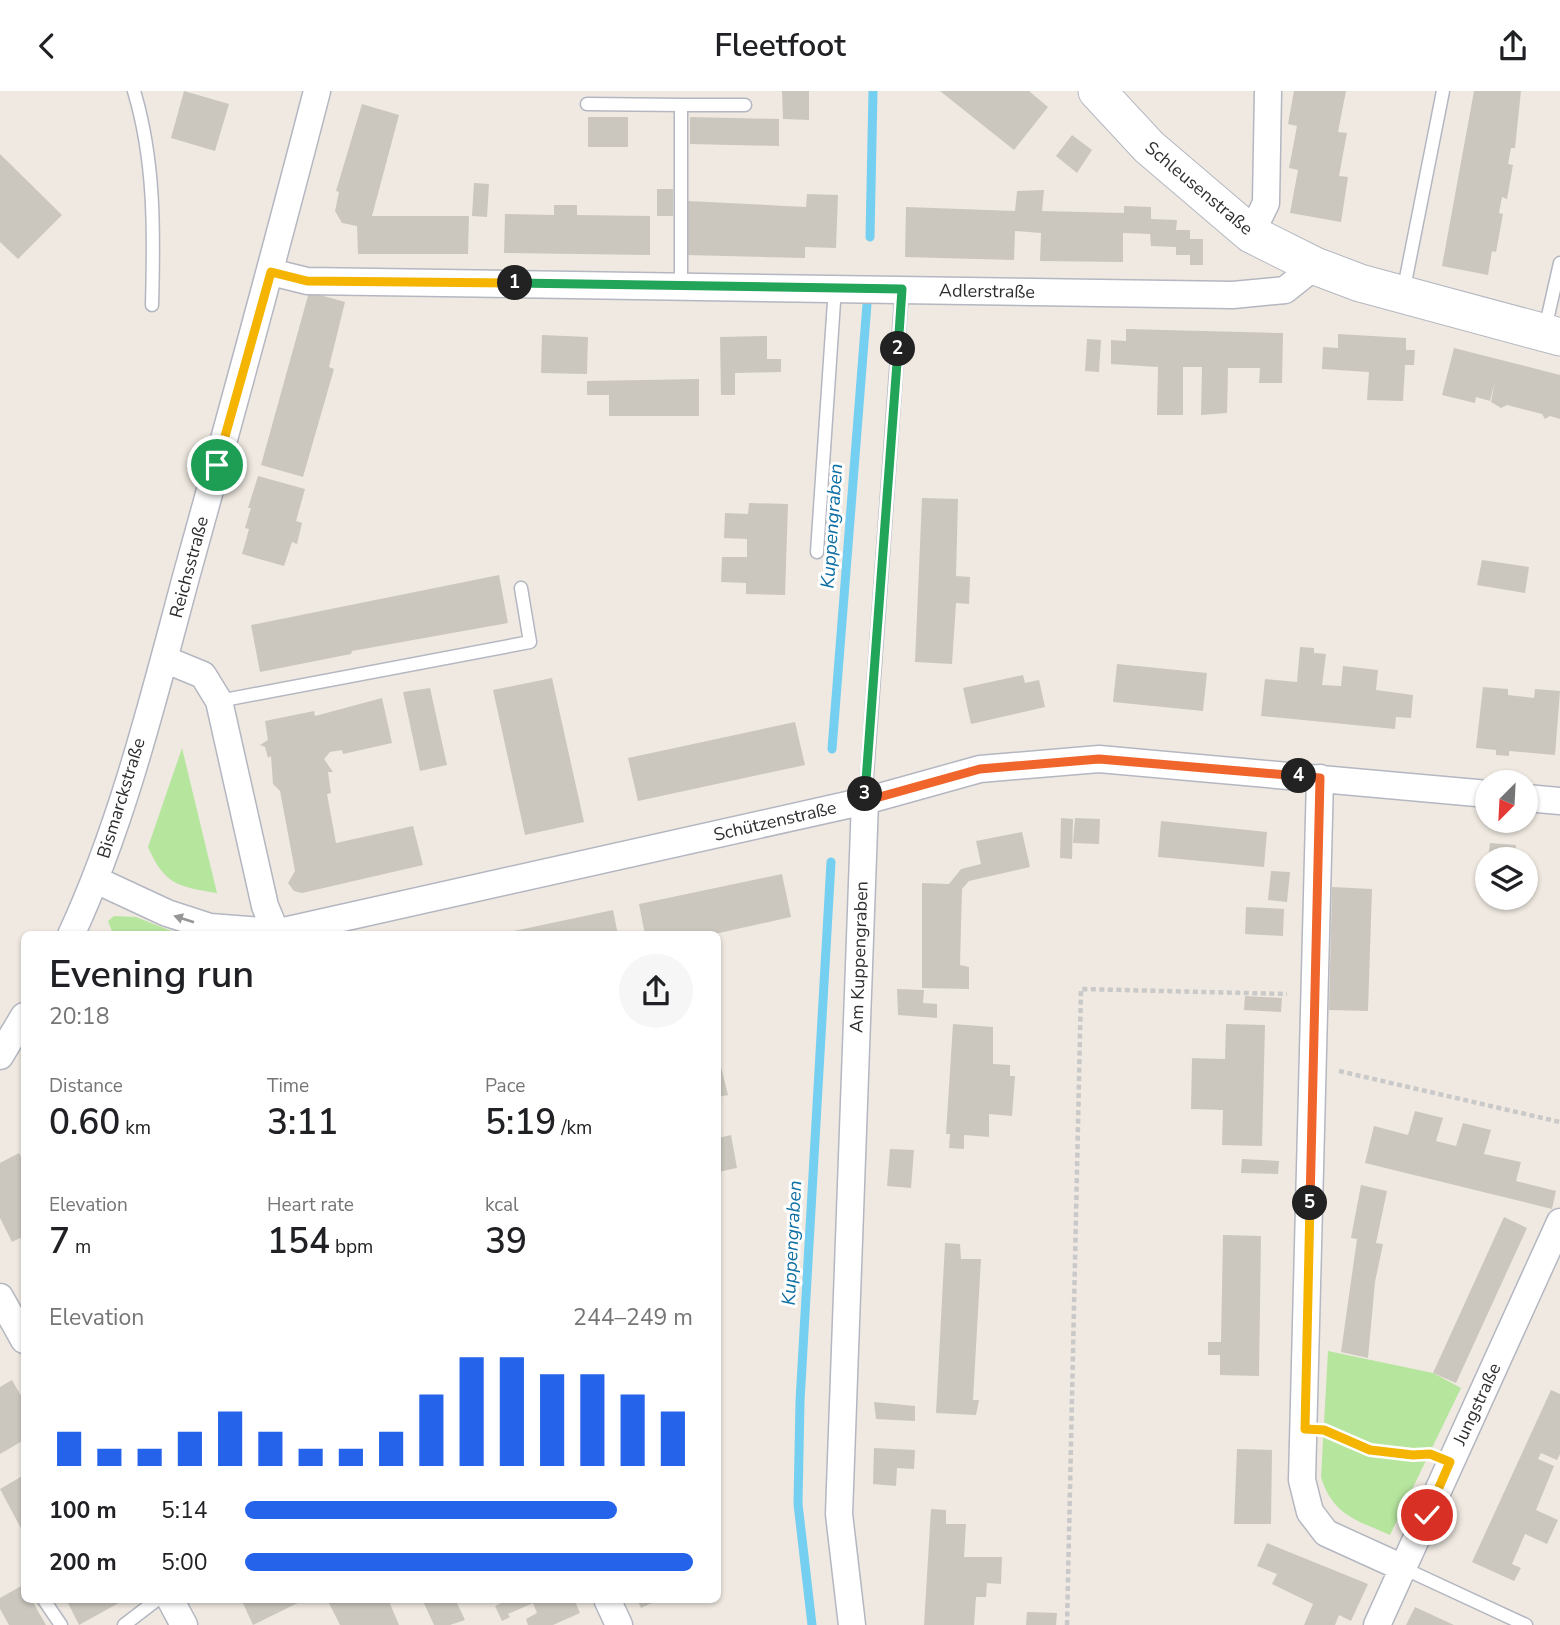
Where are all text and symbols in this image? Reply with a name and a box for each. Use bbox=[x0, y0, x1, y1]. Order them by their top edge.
text: Fleetfoot bbox=[714, 24, 846, 67]
icon: back bbox=[28, 27, 66, 65]
icon: share bbox=[1494, 27, 1532, 65]
street label: Schleusenstraße bbox=[1140, 136, 1258, 240]
pin: 1 bbox=[498, 265, 532, 301]
text: 1 bbox=[509, 269, 520, 295]
street label: Adlerstraße bbox=[939, 278, 1035, 304]
pin: 2 bbox=[880, 331, 916, 367]
text: 2 bbox=[892, 335, 903, 361]
pin bbox=[187, 435, 247, 495]
icon: arrive bbox=[198, 446, 236, 484]
water label: Kuppengraben bbox=[815, 463, 849, 589]
street label: Reichsstraße bbox=[164, 514, 214, 620]
street label: Bismarckstraße bbox=[91, 735, 151, 861]
pin: 4 bbox=[1282, 759, 1316, 793]
text: 4 bbox=[1293, 762, 1304, 788]
north arrow bbox=[1475, 770, 1538, 833]
map controls bbox=[1475, 770, 1538, 910]
pin: 3 bbox=[848, 777, 882, 811]
text: 3 bbox=[859, 780, 870, 806]
street label: Schützenstraße bbox=[711, 795, 839, 847]
button: layers bbox=[1475, 847, 1538, 910]
street label: Am Kuppengraben bbox=[844, 881, 874, 1033]
one-way arrow bbox=[174, 913, 195, 923]
text: Evening run bbox=[49, 949, 254, 1000]
button: share bbox=[619, 954, 693, 1028]
text: 20:18 bbox=[49, 1001, 109, 1032]
text: Distance bbox=[49, 1073, 123, 1099]
text: Time bbox=[267, 1073, 309, 1099]
text: Pace bbox=[485, 1073, 525, 1099]
text: 0.60 bbox=[49, 1099, 120, 1146]
text: 3:11 bbox=[267, 1099, 338, 1146]
text: 5:19 bbox=[485, 1099, 556, 1146]
text: km bbox=[120, 1115, 151, 1141]
text: /km bbox=[556, 1115, 592, 1141]
water label: Kuppengraben bbox=[776, 1180, 808, 1306]
pin: 5 bbox=[1292, 1185, 1328, 1221]
text: 5 bbox=[1304, 1189, 1315, 1215]
text: Elevation bbox=[49, 1192, 128, 1218]
text: Heart rate bbox=[267, 1192, 354, 1218]
text: kcal bbox=[485, 1192, 519, 1218]
text: 7 bbox=[49, 1218, 70, 1265]
text: 154 bbox=[267, 1218, 330, 1265]
text: 39 bbox=[485, 1218, 527, 1265]
text: m bbox=[70, 1234, 91, 1260]
text: bpm bbox=[330, 1234, 373, 1260]
text: Elevation bbox=[49, 1302, 144, 1333]
text: 244–249 m bbox=[573, 1302, 693, 1333]
street label: Jungstraße bbox=[1447, 1359, 1506, 1450]
pin bbox=[1397, 1485, 1457, 1545]
text: 100 m bbox=[49, 1495, 117, 1526]
text: 5:14 bbox=[161, 1495, 208, 1526]
icon: check bbox=[1408, 1496, 1446, 1534]
text: 200 m bbox=[49, 1547, 117, 1578]
text: 5:00 bbox=[161, 1547, 208, 1578]

